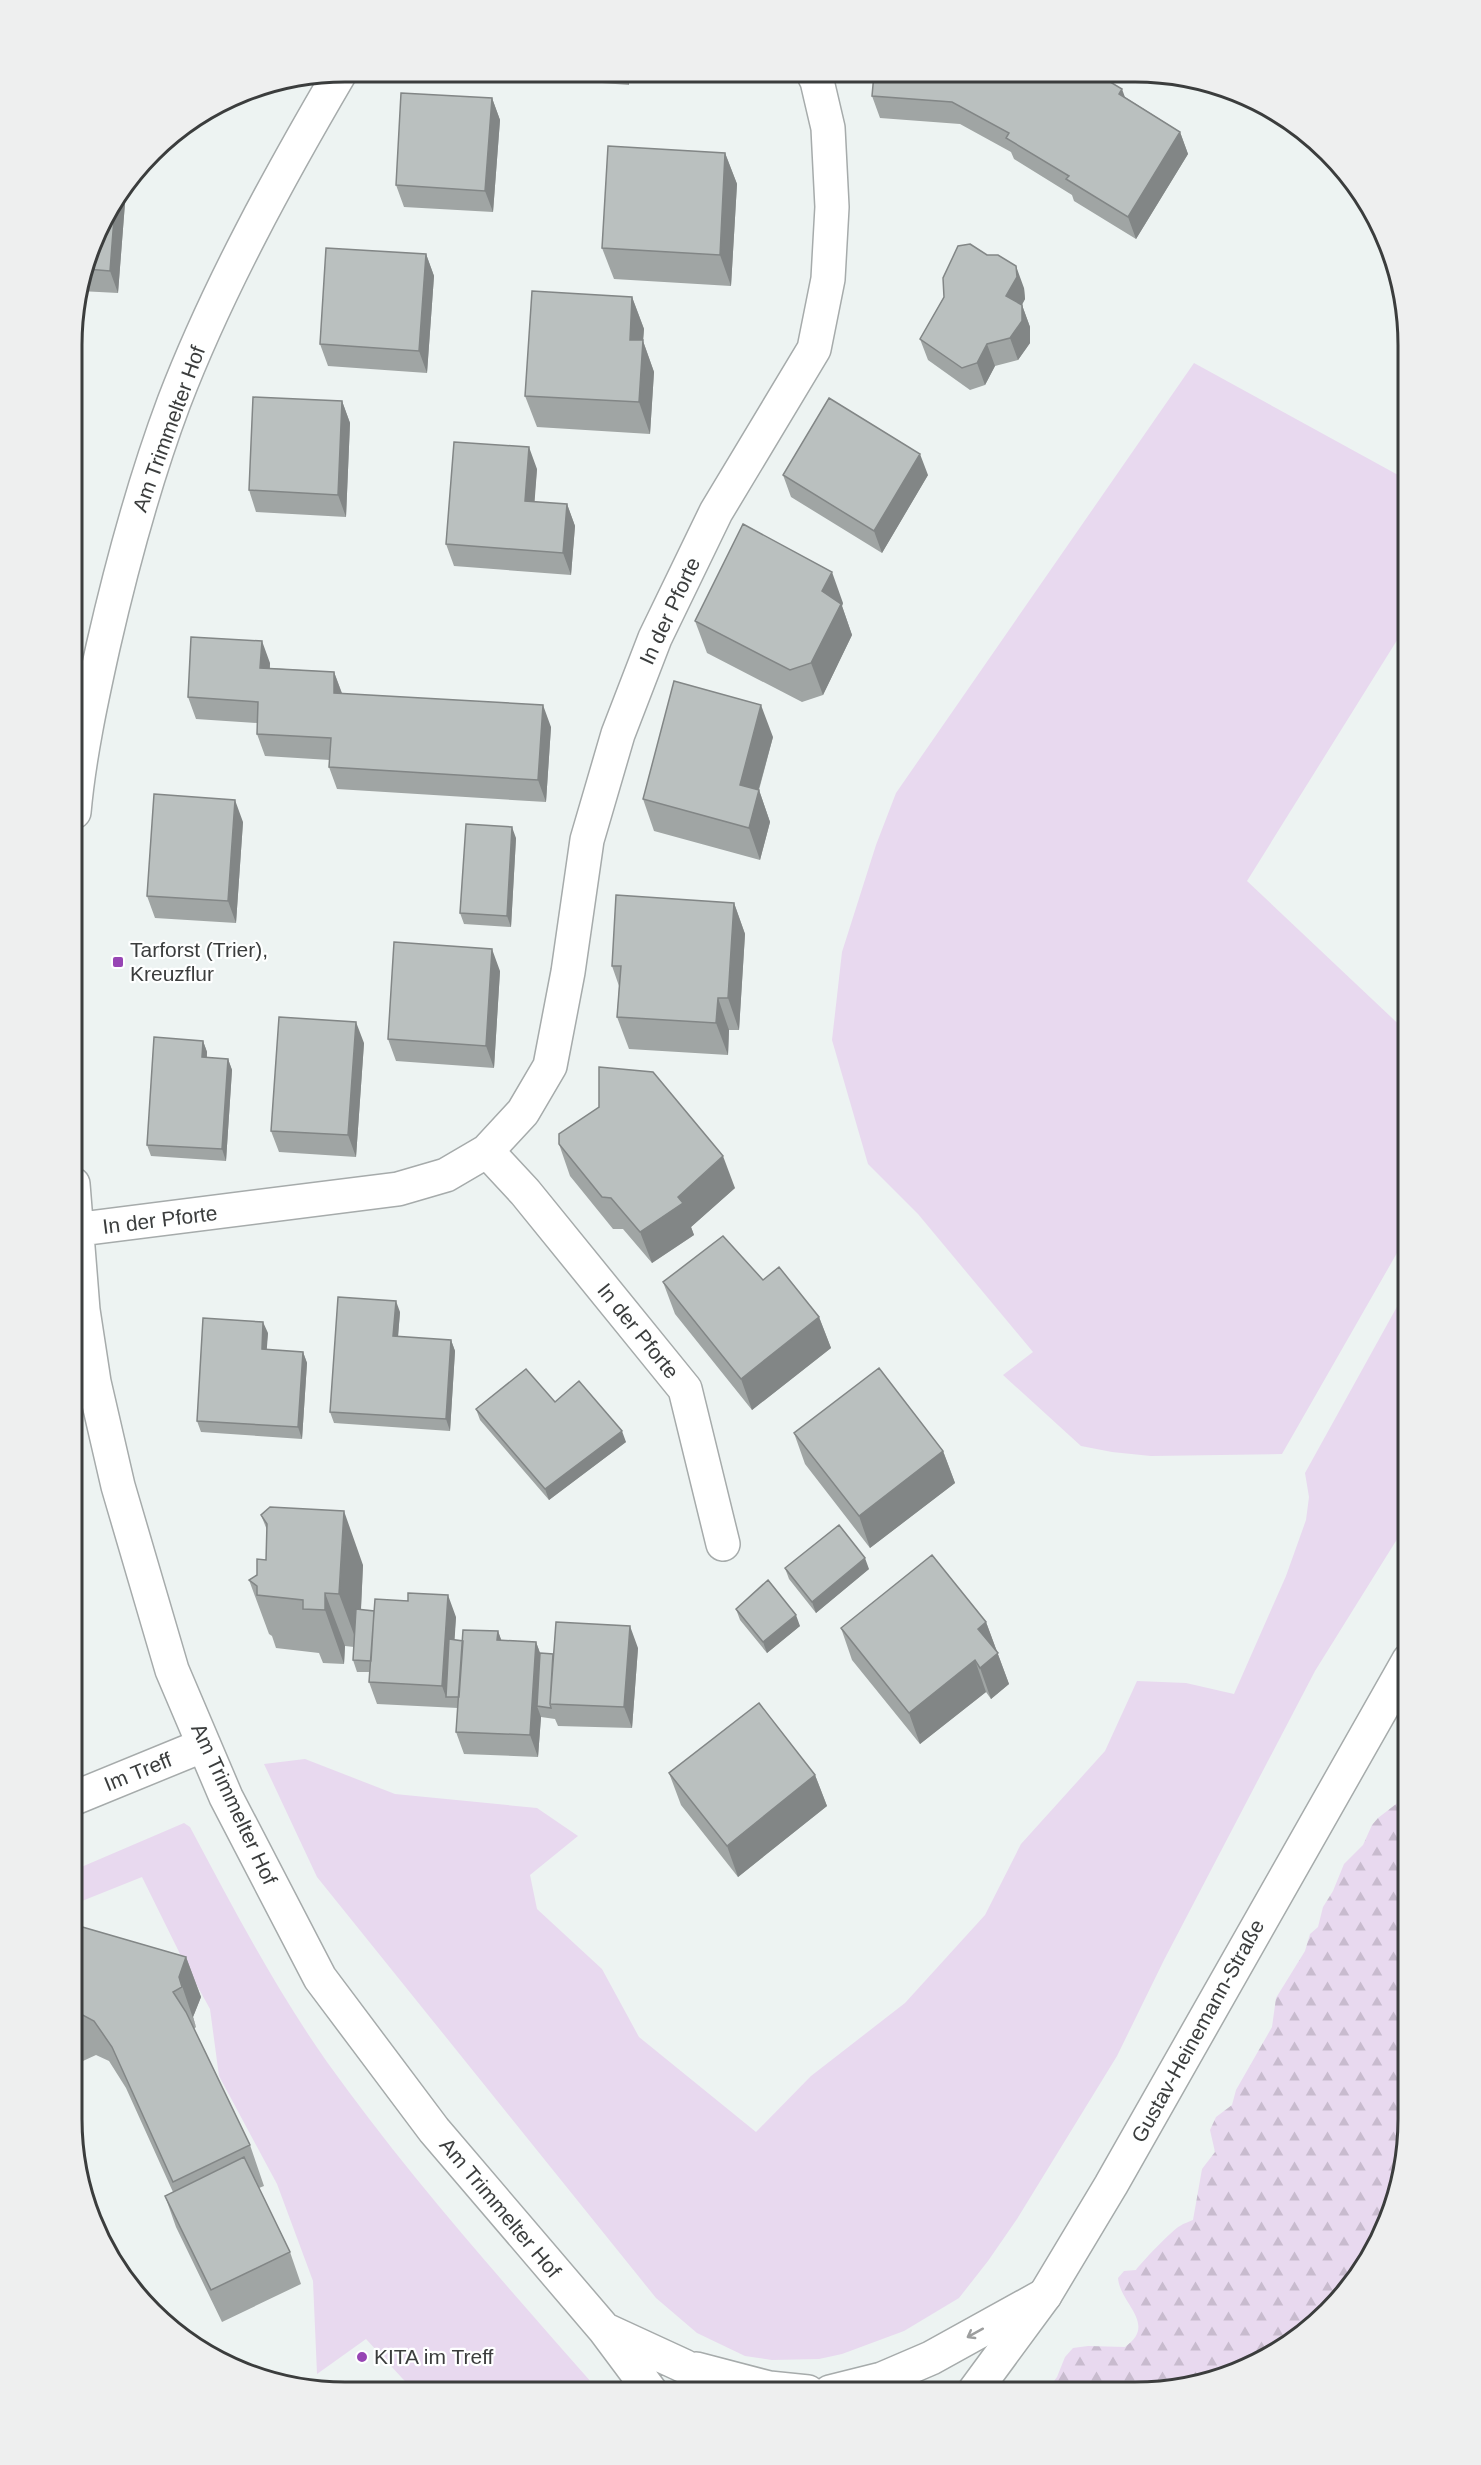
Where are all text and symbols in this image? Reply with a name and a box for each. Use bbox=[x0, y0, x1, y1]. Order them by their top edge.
street label: Am Trimmelter Hof bbox=[128, 343, 209, 515]
street label: In der Pforte bbox=[635, 554, 704, 668]
place label: Tarforst (Trier), Kreuzflur bbox=[130, 938, 268, 985]
marker: Tarforst (Trier), Kreuzflur bbox=[111, 955, 125, 969]
street label: In der Pforte bbox=[101, 1201, 219, 1238]
street label: In der Pforte bbox=[593, 1279, 684, 1383]
street label: Am Trimmelter Hof bbox=[187, 1720, 282, 1888]
street label: Im Treff bbox=[101, 1748, 175, 1795]
street label: Gustav-Heinemann-Straße bbox=[1127, 1915, 1268, 2146]
street label: Am Trimmelter Hof bbox=[435, 2133, 566, 2282]
one-way arrow bbox=[967, 2327, 984, 2339]
place label: KITA im Treff bbox=[374, 2345, 494, 2368]
marker: KITA im Treff bbox=[355, 2350, 369, 2364]

